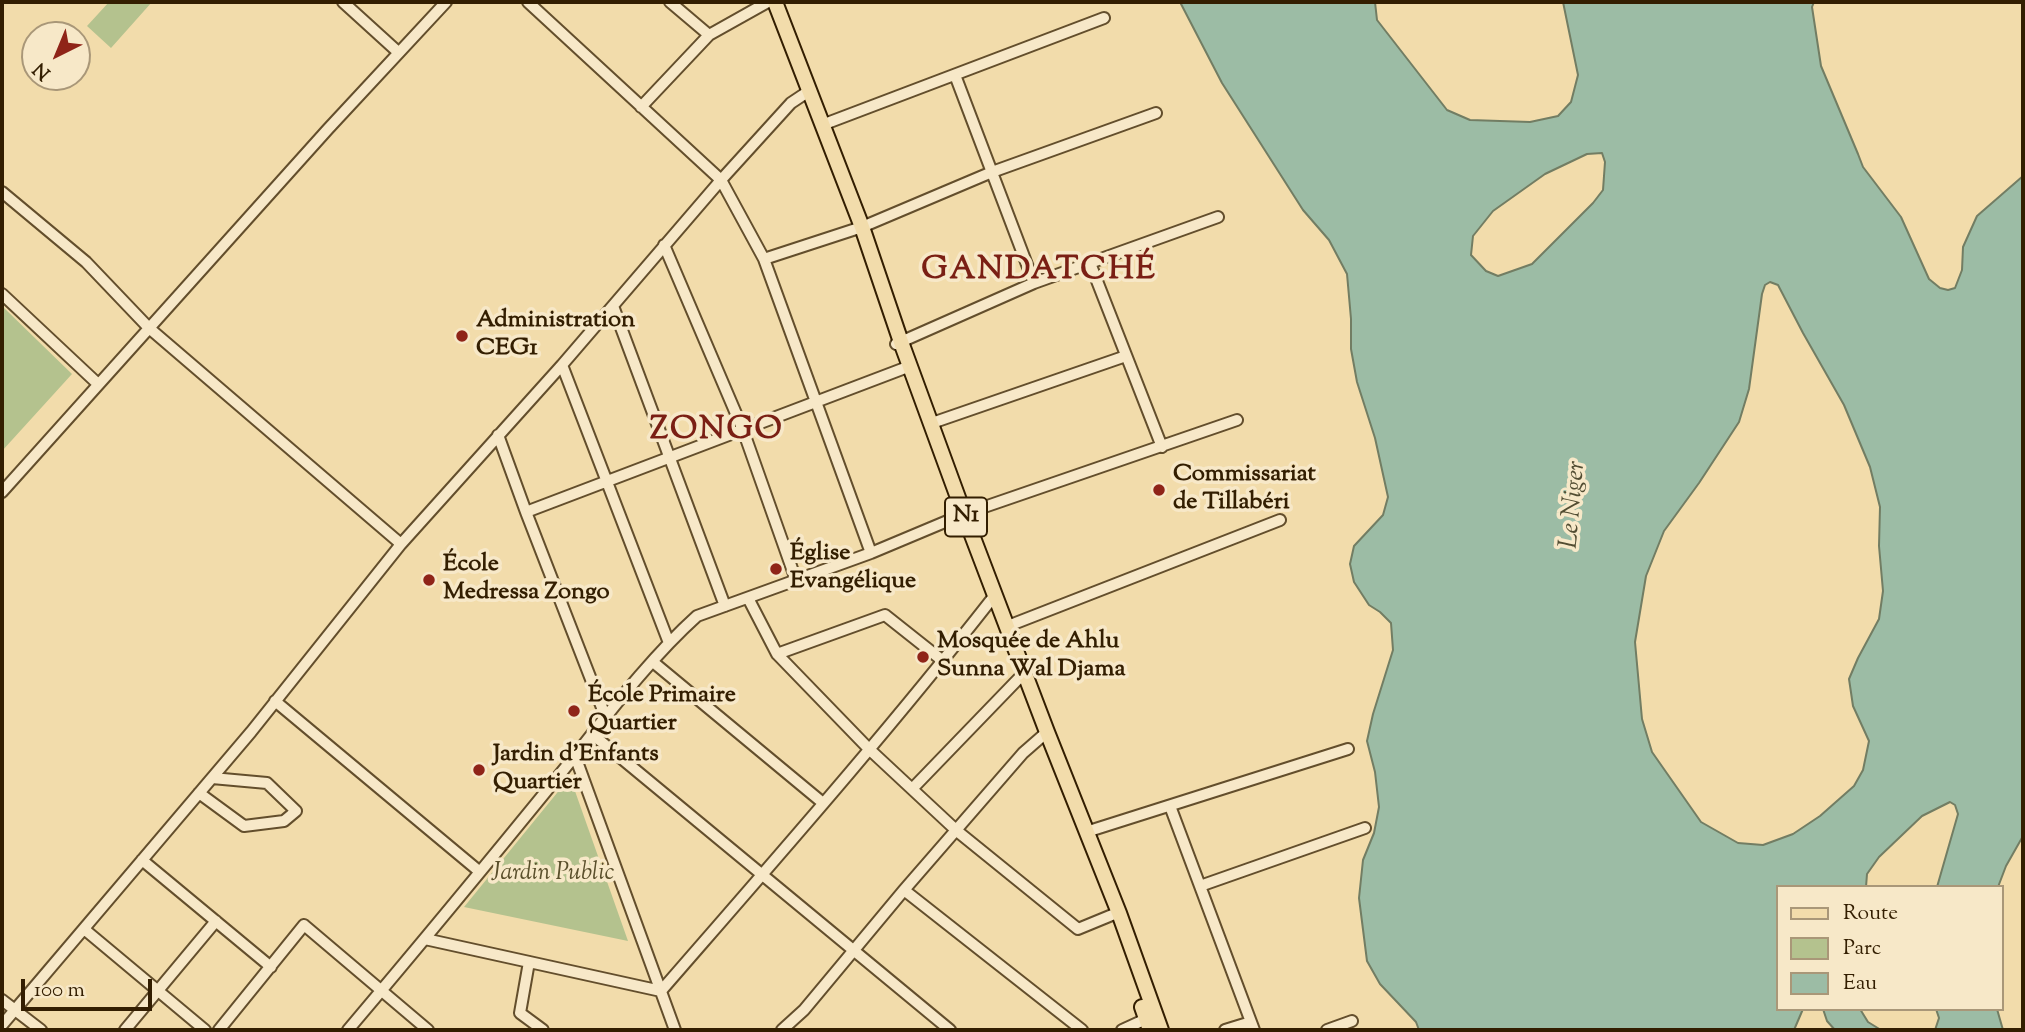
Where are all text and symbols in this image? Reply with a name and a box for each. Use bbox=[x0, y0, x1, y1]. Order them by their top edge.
north arrow bbox=[21, 21, 91, 91]
text: N bbox=[28, 55, 57, 85]
district label: GANDATCHÉ bbox=[922, 254, 1156, 292]
place label: Administration CEG1 bbox=[476, 308, 635, 364]
marker: Administration CEG1 bbox=[454, 328, 470, 344]
district label: ZONGO bbox=[651, 414, 783, 452]
water label: Le Niger bbox=[1556, 460, 1594, 550]
place label: Commissariat de Tillabéri bbox=[1173, 462, 1316, 518]
marker: Commissariat de Tillabéri bbox=[1151, 482, 1167, 498]
road number: N1 bbox=[945, 498, 987, 537]
place label: Église Evangélique bbox=[790, 541, 916, 597]
place label: École Medressa Zongo bbox=[443, 552, 610, 608]
marker: Église Evangélique bbox=[768, 561, 784, 577]
marker: École Medressa Zongo bbox=[421, 572, 437, 588]
place label: Mosquée de Ahlu Sunna Wal Djama bbox=[937, 629, 1126, 685]
marker: Mosquée de Ahlu Sunna Wal Djama bbox=[915, 649, 931, 665]
place label: École Primaire Quartier bbox=[588, 683, 736, 739]
marker: École Primaire Quartier bbox=[566, 703, 582, 719]
place label: Jardin d’Enfants Quartier bbox=[493, 742, 659, 798]
marker: Jardin d’Enfants Quartier bbox=[471, 762, 487, 778]
park label: Jardin Public bbox=[492, 861, 614, 889]
legend bbox=[1776, 885, 2004, 1011]
text: Route bbox=[1843, 899, 1898, 929]
text: Parc bbox=[1843, 934, 1881, 964]
scale bar bbox=[24, 965, 156, 1009]
text: Eau bbox=[1843, 969, 1877, 999]
text: 100 m bbox=[34, 976, 85, 1006]

